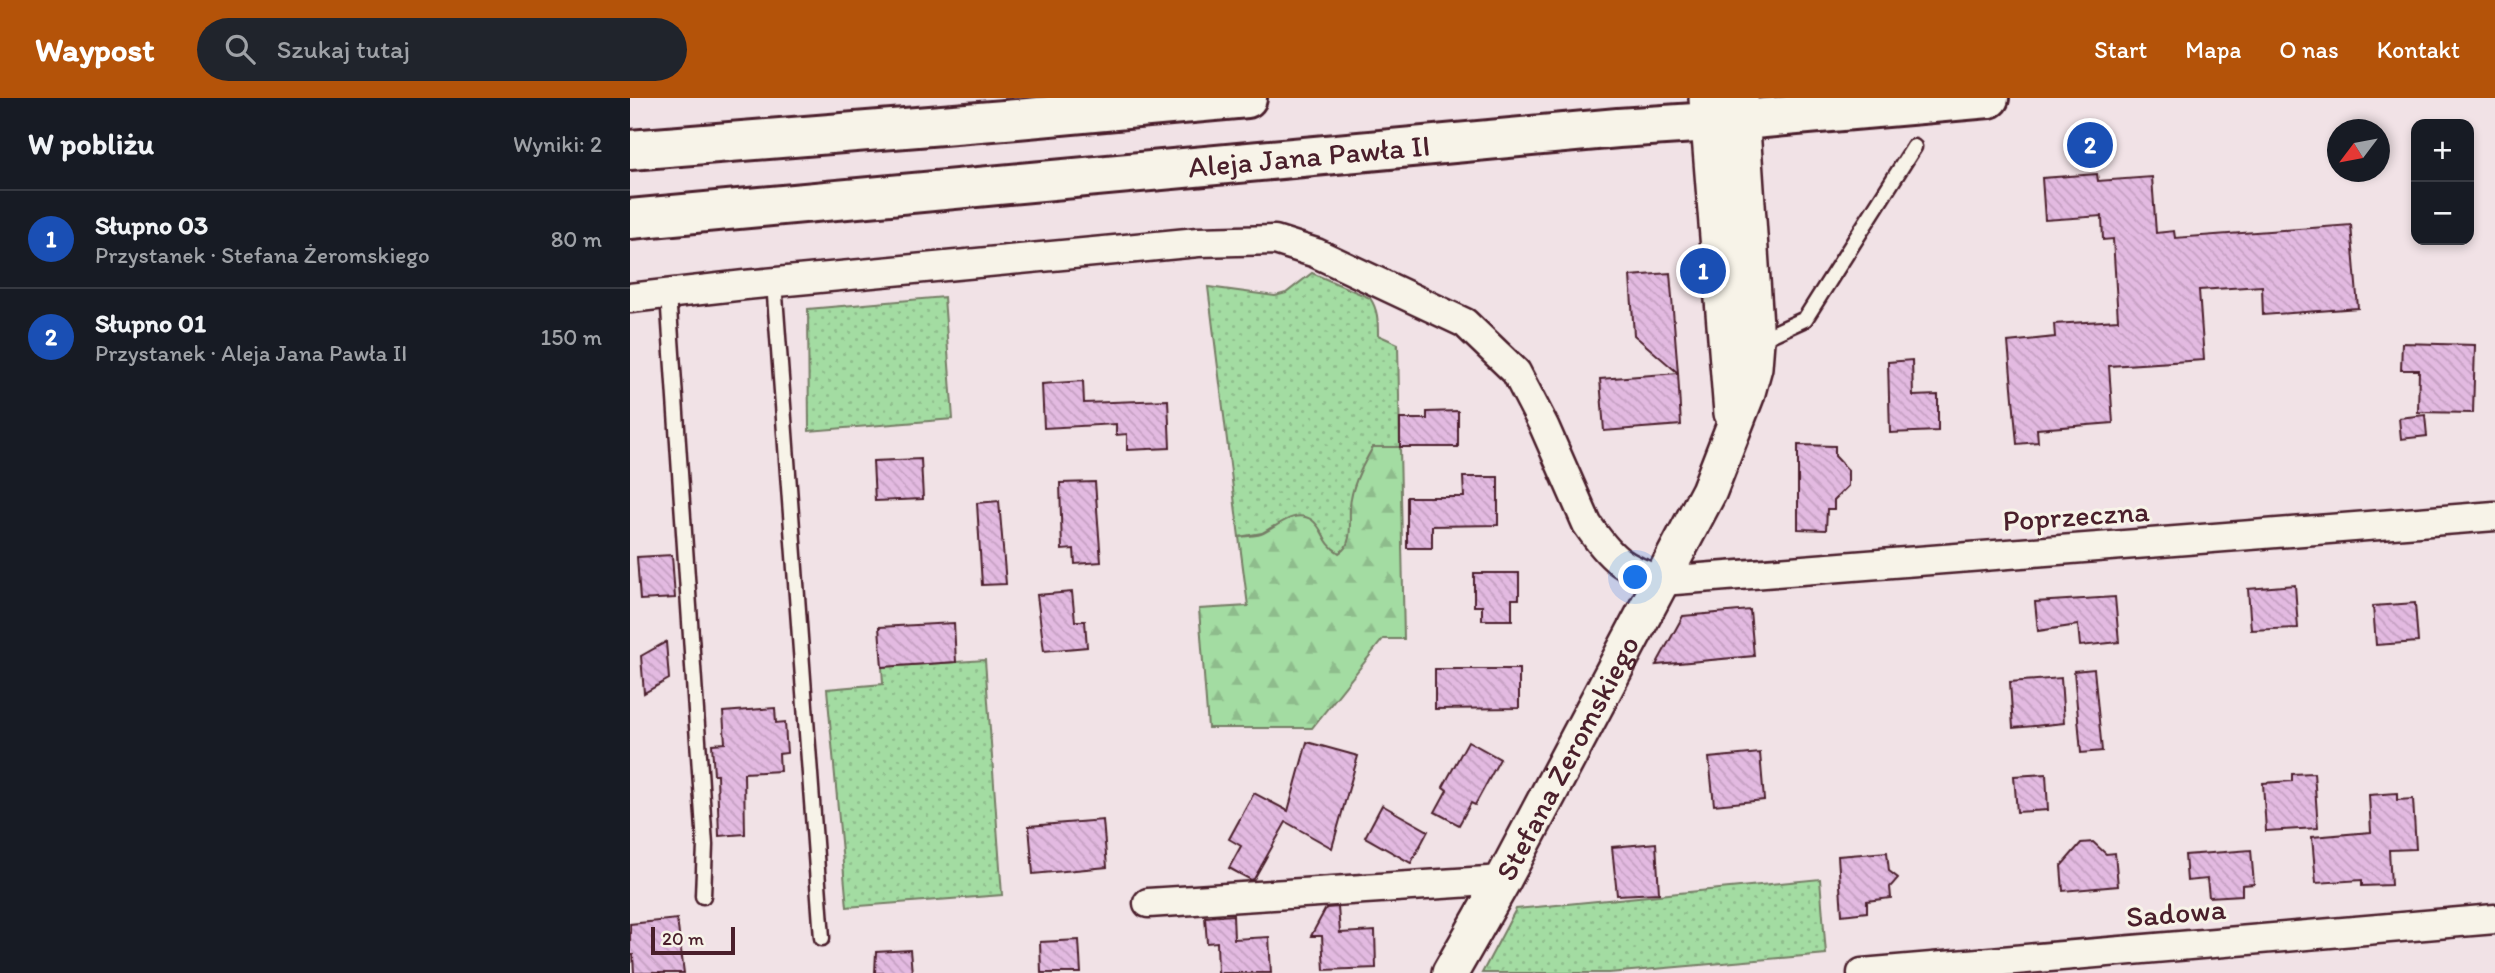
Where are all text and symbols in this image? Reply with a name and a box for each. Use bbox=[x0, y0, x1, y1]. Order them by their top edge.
search box bbox=[197, 18, 687, 81]
text: Waypost bbox=[35, 30, 155, 69]
icon: search bbox=[221, 30, 259, 68]
text: Szukaj tutaj bbox=[277, 33, 410, 65]
text: Start bbox=[2094, 35, 2147, 64]
text: Mapa bbox=[2185, 35, 2241, 64]
text: O nas bbox=[2279, 35, 2339, 64]
text: Kontakt bbox=[2377, 35, 2460, 64]
pin: 2 bbox=[2067, 119, 2113, 171]
north arrow bbox=[2327, 119, 2390, 182]
map controls bbox=[2411, 119, 2474, 245]
button: + bbox=[2411, 119, 2474, 182]
text: W pobliżu bbox=[28, 125, 154, 162]
street label: Aleja Jana Pawła II bbox=[1186, 126, 1432, 186]
text: Wyniki: 2 bbox=[513, 130, 602, 158]
button: − bbox=[2411, 182, 2474, 245]
text: Słupno 03 bbox=[95, 209, 208, 241]
text: 1 bbox=[46, 225, 56, 253]
text: 80 m bbox=[551, 225, 602, 253]
text: Przystanek · Stefana Żeromskiego bbox=[95, 241, 430, 269]
pin: 1 bbox=[1680, 245, 1726, 297]
text: Słupno 01 bbox=[95, 307, 206, 339]
text: 2 bbox=[45, 323, 57, 351]
text: 150 m bbox=[541, 323, 602, 351]
text: Przystanek · Aleja Jana Pawła II bbox=[95, 339, 407, 367]
street label: Poprzeczna bbox=[2001, 492, 2151, 539]
your location bbox=[1618, 560, 1652, 594]
street label: Stefana Żeromskiego bbox=[1487, 629, 1647, 887]
street label: Sadowa bbox=[2124, 890, 2228, 935]
scale bar bbox=[651, 924, 735, 956]
text: 20 m bbox=[662, 927, 704, 950]

